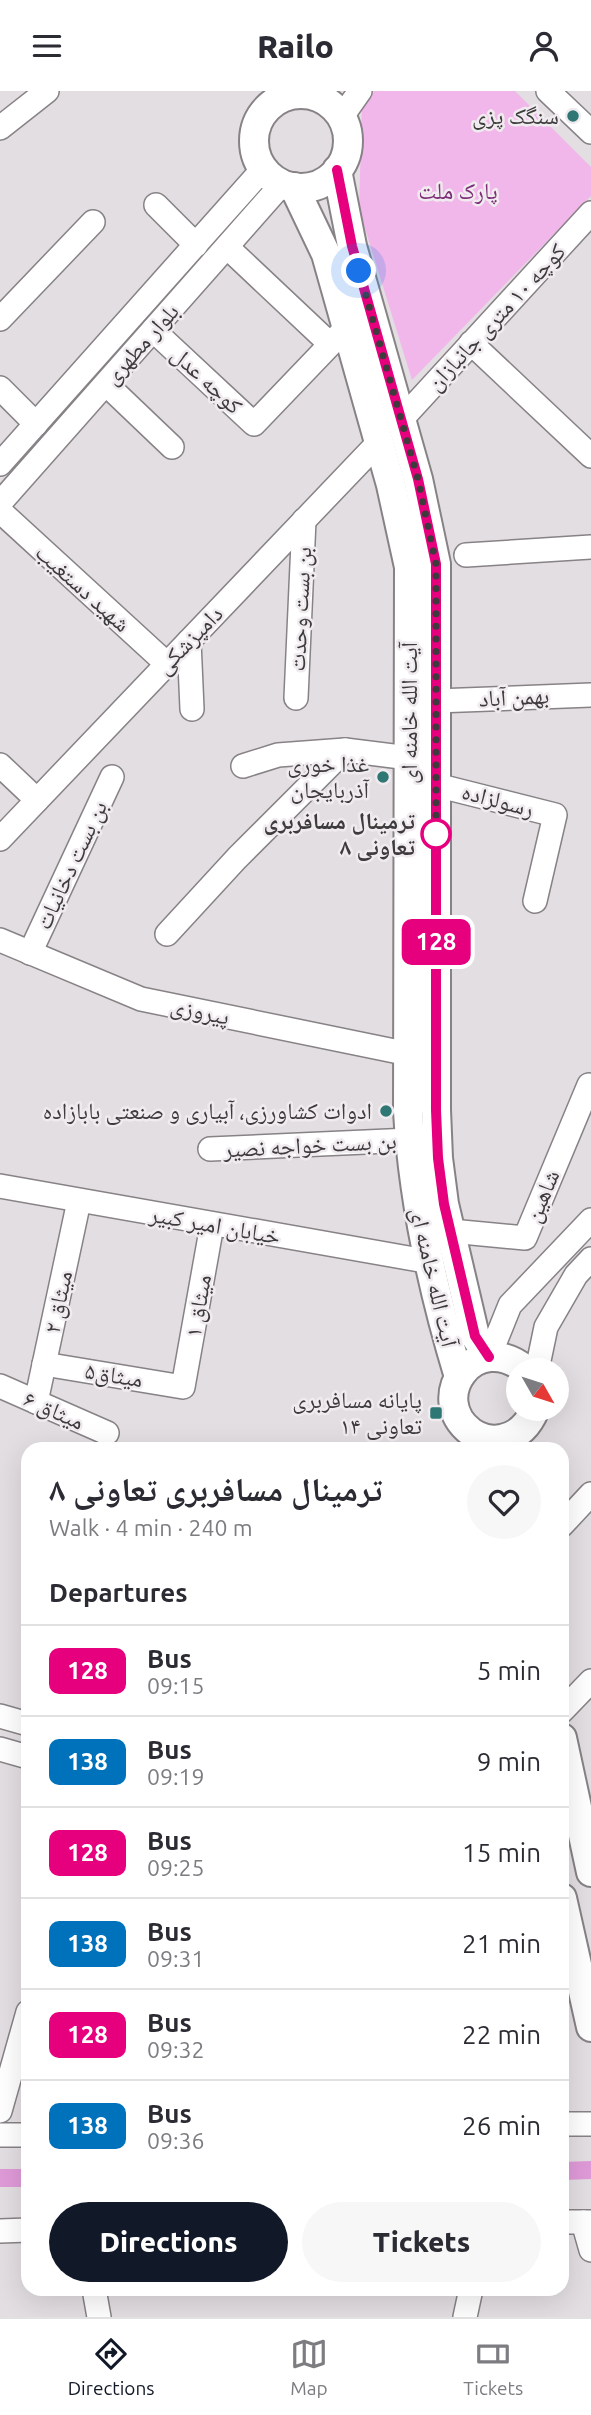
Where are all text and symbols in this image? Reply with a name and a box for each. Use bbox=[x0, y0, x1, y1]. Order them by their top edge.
icon: menu bbox=[28, 27, 66, 65]
icon: person bbox=[525, 27, 563, 65]
text: Railo bbox=[257, 28, 334, 64]
place label: سنگک پزی bbox=[472, 103, 559, 130]
marker: سنگک پزی bbox=[565, 108, 581, 124]
park label: پارک ملت bbox=[418, 178, 498, 205]
street label: کوچه ۱۰ متری جانبازان bbox=[421, 238, 572, 396]
your location bbox=[341, 253, 376, 288]
street label: بلوار مطهری bbox=[98, 298, 185, 390]
street label: کوچه عدل bbox=[166, 341, 248, 420]
street label: شهید دستغیب bbox=[30, 539, 136, 638]
street label: بن بست وحدت bbox=[284, 546, 317, 672]
street label: دامپزشکی bbox=[150, 601, 229, 680]
street label: آیت الله خامنه ای bbox=[396, 641, 423, 784]
street label: بهمن آباد bbox=[478, 682, 550, 713]
place label: غذا خوری آذربایجان bbox=[287, 751, 370, 804]
marker: غذا خوری آذربایجان bbox=[375, 769, 391, 785]
street label: رسولزاده bbox=[459, 778, 537, 822]
street label: بن بست دخانیات bbox=[30, 797, 113, 934]
place label: ترمینال مسافربری تعاونی ۸ bbox=[264, 808, 416, 861]
marker: ترمینال مسافربری تعاونی ۸ bbox=[421, 819, 451, 849]
line badge: 128 bbox=[396, 919, 476, 965]
text: 128 bbox=[416, 928, 456, 955]
street label: پیروزی bbox=[168, 992, 232, 1031]
place label: ادوات کشاورزی، آبیاری و صنعتی بابازاده bbox=[43, 1098, 372, 1125]
marker: ادوات کشاورزی، آبیاری و صنعتی بابازاده bbox=[378, 1103, 394, 1119]
street label: بن بست خواجه نصیر bbox=[222, 1127, 397, 1164]
street label: شاهین bbox=[519, 1166, 566, 1226]
street label: خیابان امیر کبیر bbox=[146, 1201, 282, 1250]
street label: آیت الله خامنه ای bbox=[404, 1205, 463, 1350]
street label: میثاق ۲ bbox=[39, 1268, 78, 1336]
street label: میثاق ۱ bbox=[180, 1273, 217, 1340]
street label: میثاق۵ bbox=[83, 1358, 145, 1393]
north arrow bbox=[506, 1358, 569, 1421]
map controls bbox=[506, 1358, 569, 1421]
street label: میثاق ۶ bbox=[19, 1385, 88, 1436]
place label: پایانه مسافربری تعاونی ۱۴ bbox=[292, 1387, 422, 1440]
marker: پایانه مسافربری تعاونی ۱۴ bbox=[428, 1405, 444, 1421]
button: heart bbox=[467, 1465, 541, 1539]
text: ترمینال مسافربری تعاونی ۸ bbox=[49, 1470, 382, 1507]
text: Walk · 4 min · 240 m bbox=[49, 1515, 253, 1540]
text: Departures bbox=[49, 1578, 187, 1607]
text: Bus bbox=[147, 1644, 192, 1673]
text: 5 min bbox=[477, 1656, 541, 1685]
text: 128 bbox=[67, 1657, 108, 1684]
text: 09:15 bbox=[147, 1673, 205, 1698]
text: Bus bbox=[147, 1735, 192, 1764]
text: 9 min bbox=[477, 1747, 541, 1776]
text: 138 bbox=[67, 1748, 108, 1775]
text: 09:19 bbox=[147, 1764, 205, 1789]
text: Bus bbox=[147, 1826, 192, 1855]
text: 15 min bbox=[462, 1838, 541, 1867]
text: 128 bbox=[67, 1839, 108, 1866]
text: 09:25 bbox=[147, 1855, 205, 1880]
text: Bus bbox=[147, 1917, 192, 1946]
text: 21 min bbox=[462, 1929, 541, 1958]
text: 138 bbox=[67, 1930, 108, 1957]
text: 09:31 bbox=[147, 1946, 205, 1971]
text: Bus bbox=[147, 2008, 192, 2037]
text: 22 min bbox=[462, 2020, 541, 2049]
text: 128 bbox=[67, 2021, 108, 2048]
text: 09:32 bbox=[147, 2037, 205, 2062]
text: Bus bbox=[147, 2099, 192, 2128]
text: 26 min bbox=[462, 2111, 541, 2140]
text: 138 bbox=[67, 2112, 108, 2139]
text: 09:36 bbox=[147, 2128, 205, 2153]
button: Directions bbox=[49, 2202, 288, 2282]
button: Tickets bbox=[302, 2202, 541, 2282]
tab: Directions bbox=[68, 2335, 155, 2399]
tab: Map bbox=[290, 2335, 328, 2399]
tab: Tickets bbox=[463, 2335, 523, 2399]

